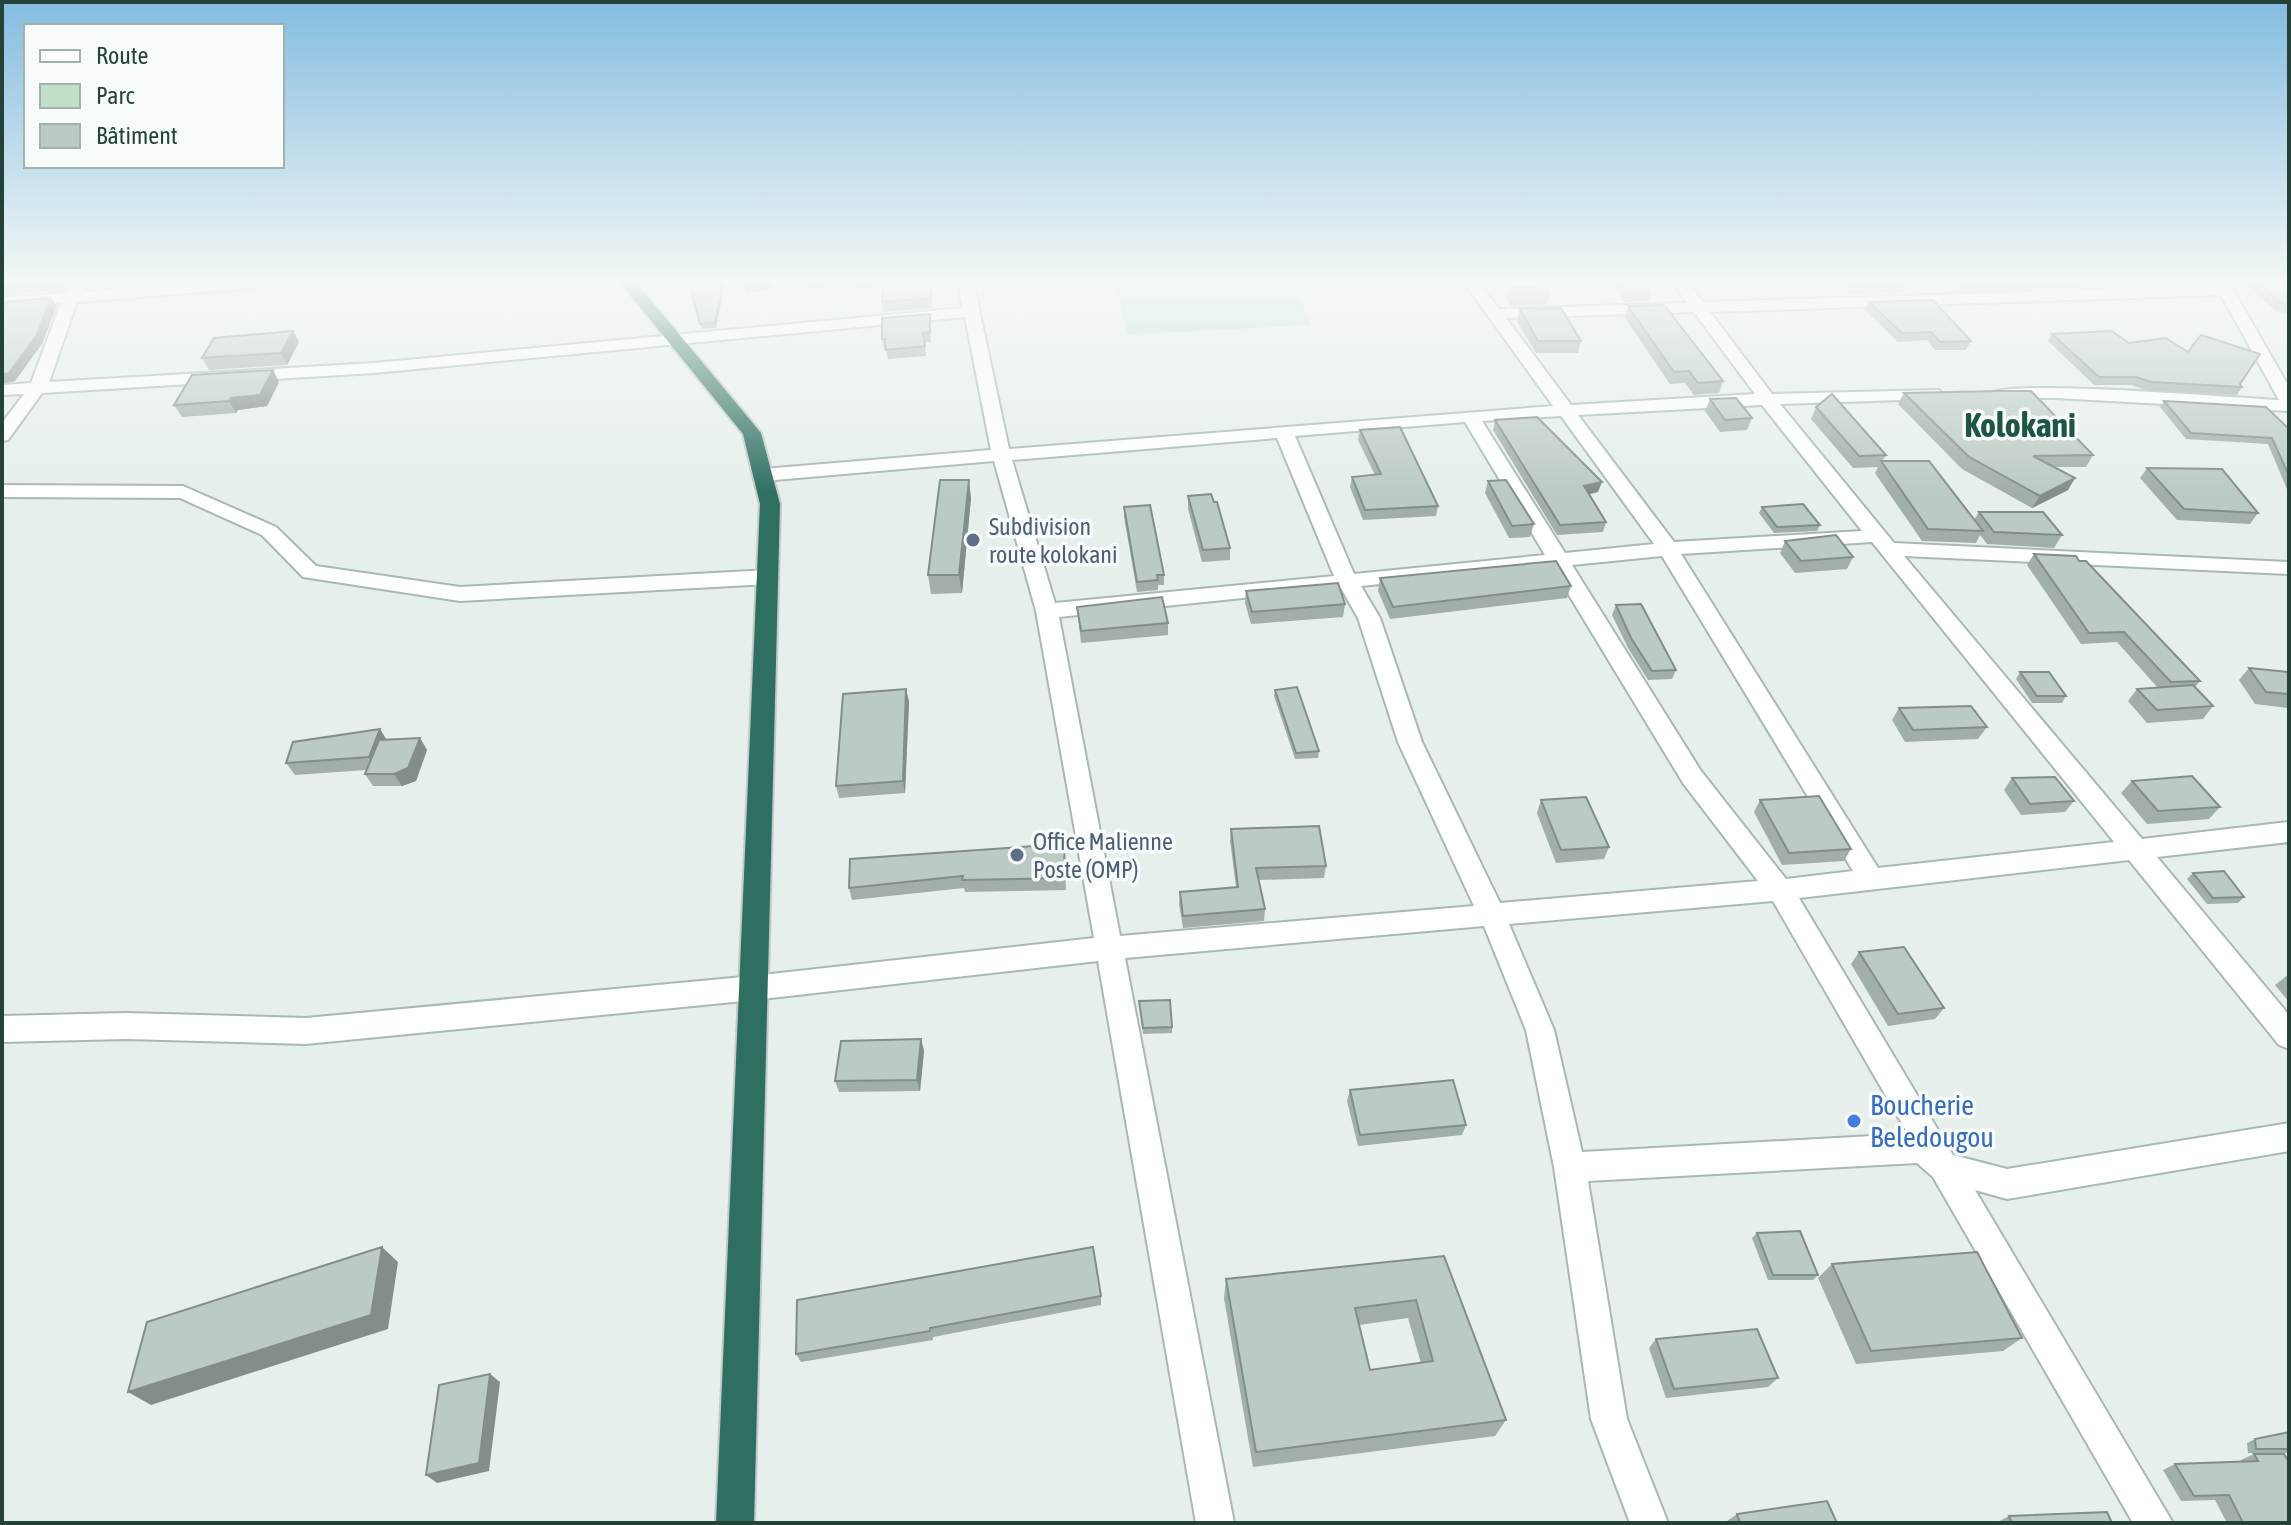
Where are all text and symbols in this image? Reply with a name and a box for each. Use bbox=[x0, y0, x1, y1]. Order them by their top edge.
legend bbox=[24, 24, 284, 168]
text: Route bbox=[96, 42, 148, 69]
text: Parc bbox=[96, 82, 135, 109]
text: Bâtiment bbox=[96, 122, 178, 149]
district label: Kolokani bbox=[1964, 405, 2076, 444]
place label: Subdivision route kolokani bbox=[989, 513, 1117, 568]
marker: Subdivision route kolokani bbox=[964, 531, 982, 549]
place label: Office Malienne Poste (OMP) bbox=[1033, 828, 1173, 883]
marker: Office Malienne Poste (OMP) bbox=[1008, 846, 1026, 864]
place label: Boucherie Beledougou bbox=[1870, 1089, 1994, 1153]
marker: Boucherie Beledougou bbox=[1845, 1112, 1863, 1130]

